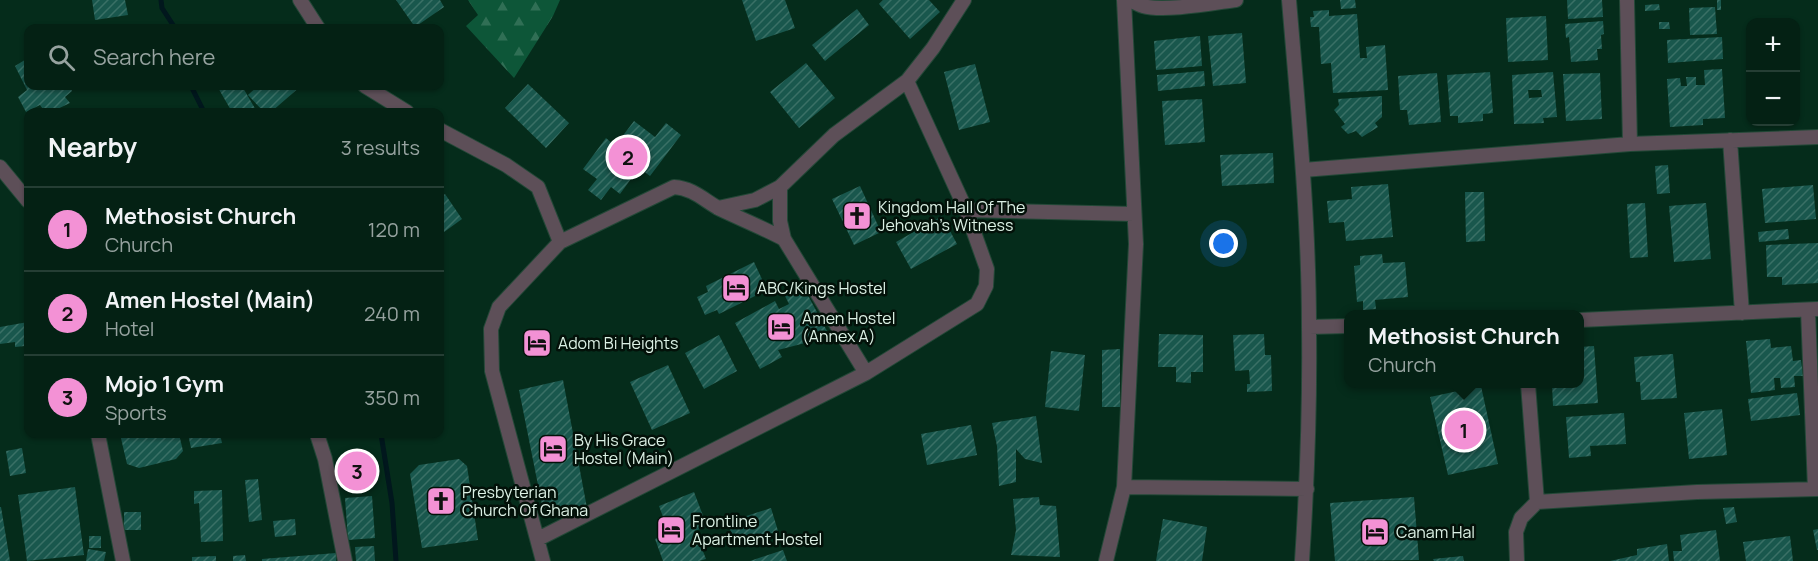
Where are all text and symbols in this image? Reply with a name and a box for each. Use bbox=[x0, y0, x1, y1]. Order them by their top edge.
map controls bbox=[1746, 18, 1800, 126]
button: + bbox=[1746, 18, 1800, 72]
search box bbox=[24, 24, 444, 90]
icon: search bbox=[45, 41, 78, 74]
text: Search here bbox=[93, 42, 215, 72]
button: − bbox=[1746, 72, 1800, 126]
text: Nearby bbox=[48, 129, 137, 165]
text: 3 results bbox=[341, 134, 420, 161]
pin: 2 bbox=[608, 134, 648, 180]
place label: Kingdom Hall Of The Jehovah's Witness bbox=[878, 196, 1025, 236]
church icon: Kingdom Hall Of The Jehovah's Witness bbox=[841, 200, 873, 232]
text: Methosist Church bbox=[105, 201, 296, 231]
text: 1 bbox=[63, 216, 72, 243]
text: 120 m bbox=[368, 216, 420, 243]
your location bbox=[1209, 229, 1238, 258]
text: Church bbox=[105, 231, 173, 258]
hotel icon: ABC/Kings Hostel bbox=[720, 272, 752, 304]
place label: ABC/Kings Hostel bbox=[757, 277, 886, 299]
text: Amen Hostel (Main) bbox=[105, 285, 315, 315]
text: 2 bbox=[62, 300, 73, 327]
text: 240 m bbox=[364, 300, 420, 327]
place label: Amen Hostel (Annex A) bbox=[802, 307, 895, 347]
popup bbox=[1344, 310, 1584, 388]
hotel icon: Amen Hostel (Annex A) bbox=[765, 311, 797, 343]
text: Hotel bbox=[105, 315, 155, 342]
text: Methosist Church bbox=[1368, 321, 1560, 351]
hotel icon: Adom Bi Heights bbox=[521, 327, 553, 359]
place label: Adom Bi Heights bbox=[558, 332, 678, 354]
text: Church bbox=[1368, 351, 1436, 378]
text: Mojo 1 Gym bbox=[105, 369, 224, 399]
text: 3 bbox=[62, 384, 73, 411]
text: 350 m bbox=[364, 384, 420, 411]
text: Sports bbox=[105, 399, 167, 426]
pin: 1 bbox=[1444, 408, 1484, 452]
place label: By His Grace Hostel (Main) bbox=[574, 429, 674, 469]
hotel icon: By His Grace Hostel (Main) bbox=[537, 433, 569, 465]
pin: 3 bbox=[338, 448, 376, 494]
place label: Presbyterian Church Of Ghana bbox=[462, 481, 588, 521]
church icon: Presbyterian Church Of Ghana bbox=[425, 485, 457, 517]
place label: Frontline Apartment Hostel bbox=[692, 510, 822, 550]
hotel icon: Frontline Apartment Hostel bbox=[655, 514, 687, 546]
hotel icon: Canam Hal bbox=[1359, 516, 1391, 548]
place label: Canam Hal bbox=[1396, 521, 1475, 543]

